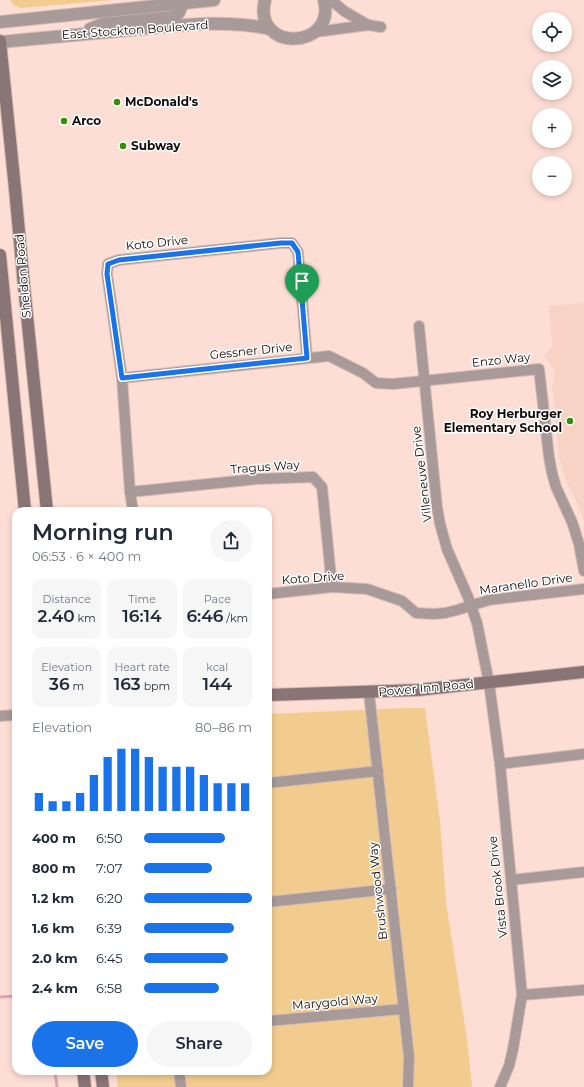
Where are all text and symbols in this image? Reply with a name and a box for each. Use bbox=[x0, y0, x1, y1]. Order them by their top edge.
map controls bbox=[532, 12, 572, 196]
button: locate bbox=[532, 12, 572, 52]
street label: East Stockton Boulevard bbox=[61, 17, 209, 42]
button: layers bbox=[532, 60, 572, 100]
place label: McDonald's bbox=[125, 94, 199, 109]
marker: McDonald's bbox=[112, 97, 122, 107]
button: + bbox=[532, 108, 572, 148]
place label: Arco bbox=[71, 113, 101, 128]
marker: Arco bbox=[59, 116, 69, 126]
place label: Subway bbox=[131, 138, 181, 153]
marker: Subway bbox=[118, 141, 128, 151]
button: − bbox=[532, 156, 572, 196]
street label: Koto Drive bbox=[125, 232, 189, 253]
street label: Sheldon Road bbox=[11, 233, 34, 319]
pin bbox=[285, 264, 319, 305]
icon: arrive bbox=[291, 270, 313, 292]
street label: Gessner Drive bbox=[209, 339, 293, 362]
street label: Enzo Way bbox=[471, 349, 531, 370]
place label: Roy Herburger Elementary School bbox=[444, 406, 562, 435]
marker: Roy Herburger Elementary School bbox=[565, 416, 575, 426]
street label: Villeneuve Drive bbox=[408, 425, 435, 523]
street label: Tragus Way bbox=[230, 457, 301, 476]
text: Morning run bbox=[32, 519, 173, 546]
button: share bbox=[210, 520, 252, 562]
text: 06:53 · 6 × 400 m bbox=[32, 548, 141, 564]
street label: Koto Drive bbox=[281, 568, 345, 587]
street label: Maranello Drive bbox=[478, 570, 573, 597]
text: Distance bbox=[43, 592, 91, 606]
text: Time bbox=[128, 592, 156, 606]
text: Pace bbox=[204, 592, 231, 606]
text: 2.40 bbox=[38, 606, 75, 626]
text: 16:14 bbox=[122, 606, 162, 626]
text: 6:46 bbox=[186, 606, 223, 626]
text: km bbox=[75, 611, 96, 625]
text: /km bbox=[223, 611, 248, 625]
text: Elevation bbox=[41, 660, 92, 674]
text: Heart rate bbox=[114, 660, 170, 674]
text: kcal bbox=[206, 660, 228, 674]
text: 36 bbox=[49, 674, 70, 694]
text: 163 bbox=[114, 674, 141, 694]
text: 144 bbox=[203, 674, 232, 694]
street label: Power Inn Road bbox=[378, 676, 474, 699]
text: m bbox=[70, 679, 84, 693]
text: bpm bbox=[141, 679, 170, 693]
text: Elevation bbox=[32, 719, 92, 735]
text: 80–86 m bbox=[195, 719, 252, 735]
text: 400 m bbox=[32, 830, 76, 846]
text: 6:50 bbox=[96, 830, 123, 846]
street label: Vista Brook Drive bbox=[485, 835, 510, 939]
street label: Brushwood Way bbox=[365, 841, 390, 941]
text: 800 m bbox=[32, 860, 76, 876]
text: 7:07 bbox=[96, 860, 122, 876]
text: 1.2 km bbox=[32, 890, 74, 906]
text: 6:20 bbox=[96, 890, 123, 906]
text: 1.6 km bbox=[32, 920, 74, 936]
text: 6:39 bbox=[96, 920, 122, 936]
text: 2.0 km bbox=[32, 950, 78, 966]
text: 6:45 bbox=[96, 950, 123, 966]
text: 2.4 km bbox=[32, 980, 78, 996]
text: 6:58 bbox=[96, 980, 122, 996]
street label: Marygold Way bbox=[292, 990, 379, 1013]
button: Save bbox=[32, 1021, 138, 1067]
button: Share bbox=[146, 1021, 252, 1067]

